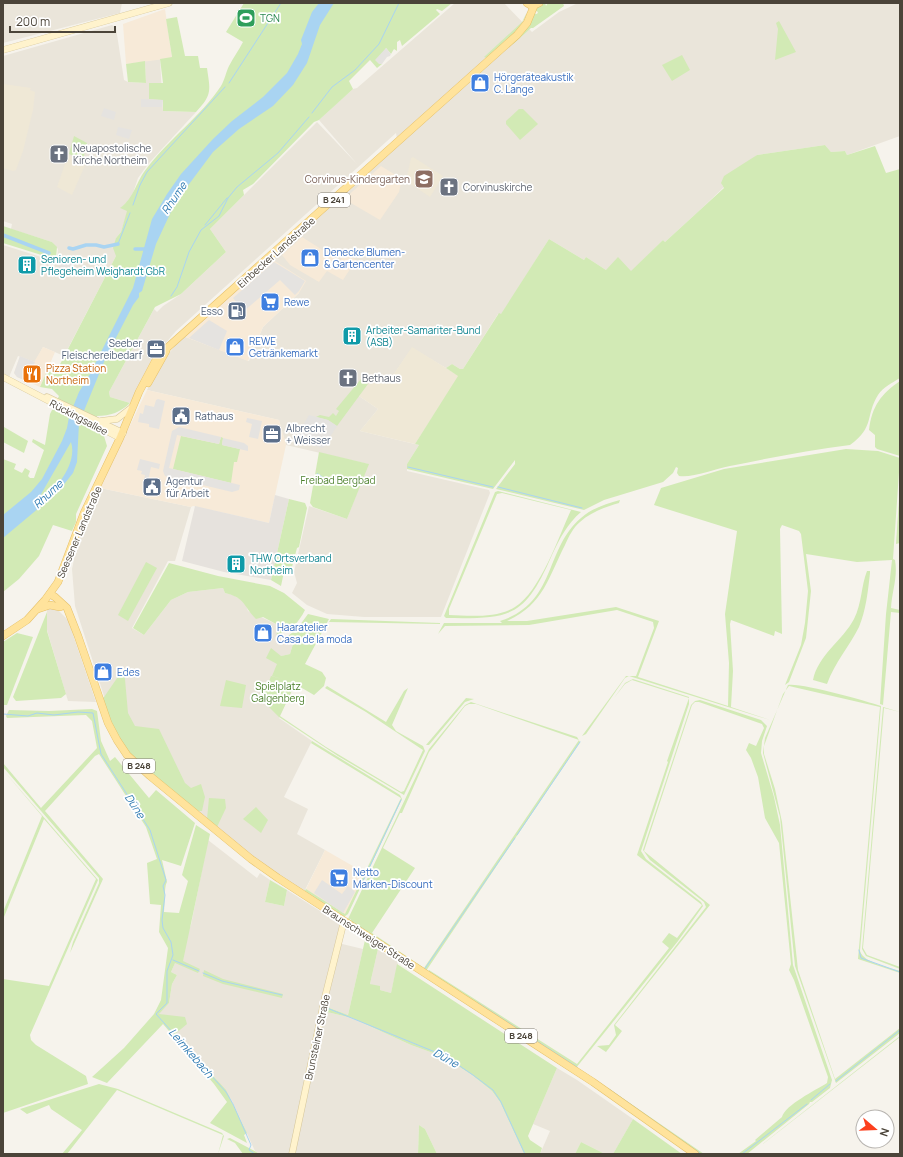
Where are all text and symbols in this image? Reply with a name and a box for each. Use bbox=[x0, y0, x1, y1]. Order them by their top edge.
sports icon: TGN bbox=[235, 7, 257, 29]
scale bar bbox=[10, 8, 115, 34]
place label: TGN bbox=[260, 11, 280, 25]
text: 200 m bbox=[16, 13, 50, 30]
place label: Hörgeräteakustik C. Lange bbox=[494, 70, 574, 96]
shop icon: Hörgeräteakustik C. Lange bbox=[469, 72, 491, 94]
place label: Neuapostolische Kirche Northeim bbox=[73, 141, 151, 167]
church icon: Neuapostolische Kirche Northeim bbox=[48, 143, 70, 165]
school or university icon: Corvinus-Kindergarten bbox=[413, 168, 435, 190]
place label: Corvinus-Kindergarten bbox=[305, 172, 410, 186]
church icon: Corvinuskirche bbox=[438, 176, 460, 198]
water label: Rhume bbox=[157, 178, 190, 217]
place label: Corvinuskirche bbox=[463, 180, 532, 194]
road number: B 241 bbox=[318, 193, 350, 207]
street label: Einbecker Landstraße bbox=[234, 213, 318, 291]
place label: Denecke Blumen- & Gartencenter bbox=[324, 245, 405, 271]
shop icon: Denecke Blumen- & Gartencenter bbox=[299, 247, 321, 269]
place label: Senioren- und Pflegeheim Weighardt GbR bbox=[41, 252, 165, 278]
building icon: Senioren- und Pflegeheim Weighardt GbR bbox=[16, 254, 38, 276]
supermarket icon: Rewe bbox=[259, 291, 281, 313]
place label: Rewe bbox=[284, 295, 309, 309]
fuel station icon: Esso bbox=[226, 300, 248, 322]
place label: Esso bbox=[201, 304, 223, 318]
place label: Arbeiter-Samariter-Bund (ASB) bbox=[366, 323, 481, 349]
building icon: Arbeiter-Samariter-Bund (ASB) bbox=[341, 325, 363, 347]
place label: REWE Getränkemarkt bbox=[249, 334, 318, 360]
place label: Seeber Fleischereibedarf bbox=[62, 336, 142, 362]
shop icon: REWE Getränkemarkt bbox=[224, 336, 246, 358]
office icon: Seeber Fleischereibedarf bbox=[145, 338, 167, 360]
place label: Pizza Station Northeim bbox=[46, 361, 106, 387]
restaurant icon: Pizza Station Northeim bbox=[21, 363, 43, 385]
church icon: Bethaus bbox=[337, 367, 359, 389]
place label: Bethaus bbox=[362, 371, 401, 385]
street label: Rückingsallee bbox=[47, 396, 111, 438]
public building icon: Rathaus bbox=[170, 405, 192, 427]
place label: Rathaus bbox=[195, 409, 234, 423]
place label: Albrecht + Weisser bbox=[286, 421, 331, 447]
office icon: Albrecht + Weisser bbox=[261, 423, 283, 445]
park label: Freibad Bergbad bbox=[301, 473, 375, 487]
place label: Agentur für Arbeit bbox=[166, 474, 209, 500]
water label: Rhume bbox=[29, 476, 66, 511]
public building icon: Agentur für Arbeit bbox=[141, 476, 163, 498]
street label: Seesener Landstraße bbox=[53, 484, 105, 580]
place label: THW Ortsverband Northeim bbox=[250, 551, 332, 577]
building icon: THW Ortsverband Northeim bbox=[225, 553, 247, 575]
place label: Haaratelier Casa de la moda bbox=[277, 620, 352, 646]
shop icon: Haaratelier Casa de la moda bbox=[252, 622, 274, 644]
shop icon: Edes bbox=[92, 661, 114, 683]
place label: Edes bbox=[117, 665, 140, 679]
park label: Spielplatz Galgenberg bbox=[251, 679, 305, 705]
road number: B 248 bbox=[123, 759, 155, 773]
water label: Düne bbox=[122, 790, 149, 822]
place label: Netto Marken-Discount bbox=[353, 865, 433, 891]
supermarket icon: Netto Marken-Discount bbox=[328, 867, 350, 889]
street label: Braunschweiger Straße bbox=[320, 902, 418, 972]
street label: Brunsteiner Straße bbox=[301, 993, 333, 1081]
water label: Leimkebach bbox=[166, 1025, 217, 1081]
road number: B 248 bbox=[505, 1029, 537, 1043]
water label: Düne bbox=[431, 1044, 462, 1071]
north arrow bbox=[855, 1109, 895, 1149]
text: N bbox=[877, 1126, 893, 1139]

